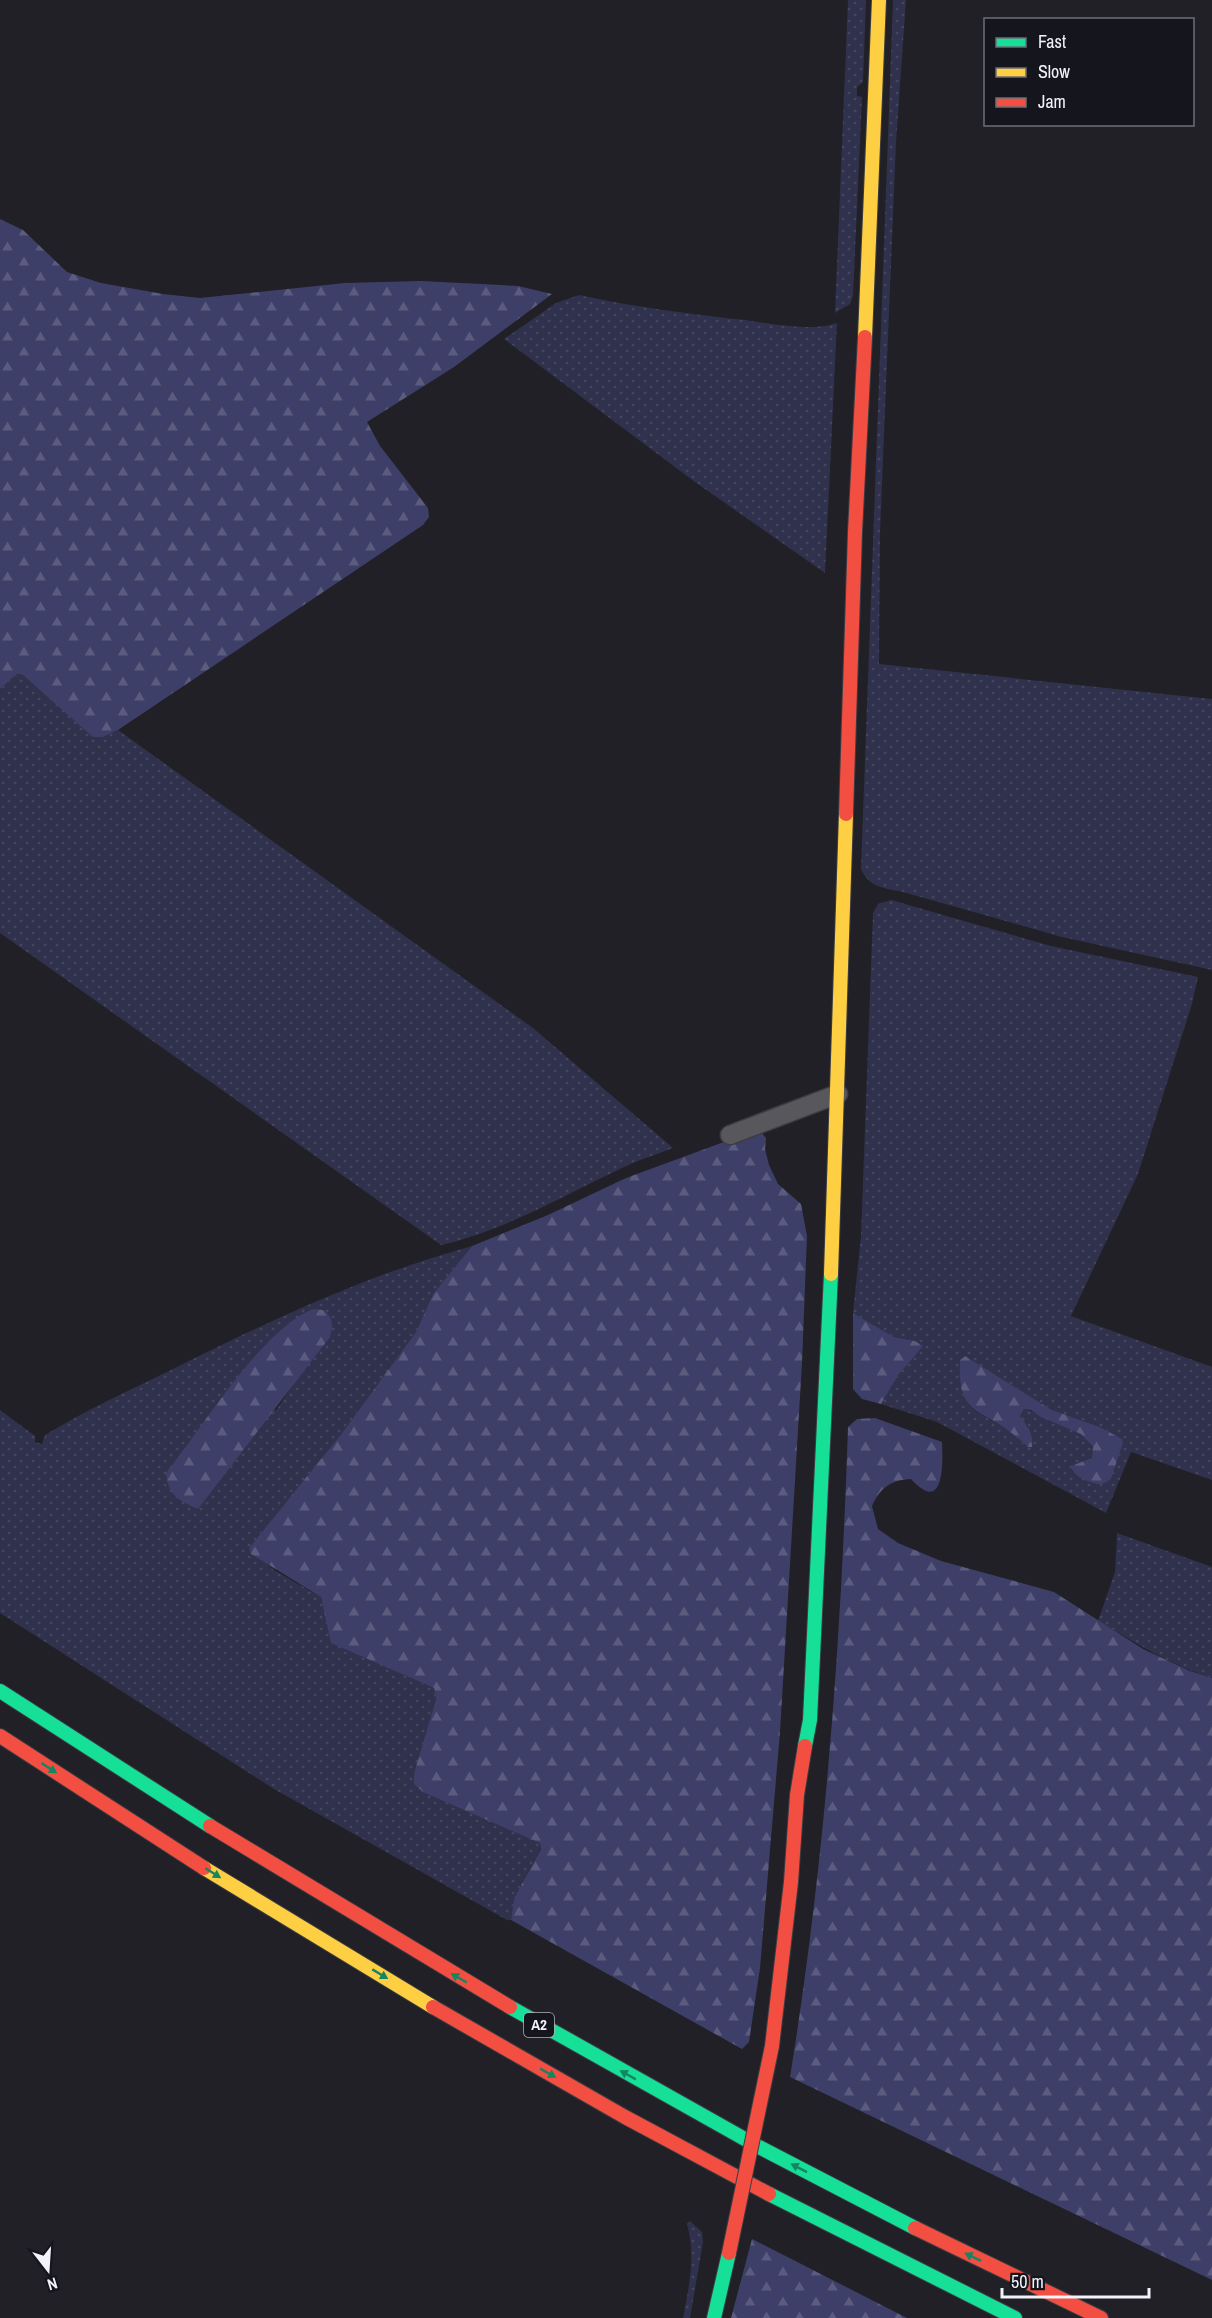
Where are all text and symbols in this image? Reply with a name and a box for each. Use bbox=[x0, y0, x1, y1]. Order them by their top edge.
legend bbox=[984, 18, 1194, 126]
text: Fast bbox=[1038, 29, 1066, 54]
text: Slow bbox=[1038, 59, 1070, 84]
text: Jam bbox=[1038, 89, 1066, 114]
one-way arrow bbox=[41, 1763, 57, 1774]
one-way arrow bbox=[205, 1867, 221, 1879]
one-way arrow bbox=[372, 1969, 388, 1980]
one-way arrow bbox=[451, 1972, 467, 1983]
road number: A2 bbox=[524, 2013, 554, 2037]
one-way arrow bbox=[540, 2068, 556, 2079]
one-way arrow bbox=[619, 2070, 636, 2080]
one-way arrow bbox=[790, 2163, 807, 2173]
north arrow bbox=[18, 2240, 78, 2300]
one-way arrow bbox=[964, 2252, 981, 2261]
scale bar bbox=[1002, 2261, 1149, 2299]
text: 50 m bbox=[1011, 2269, 1044, 2294]
text: N bbox=[45, 2272, 60, 2296]

